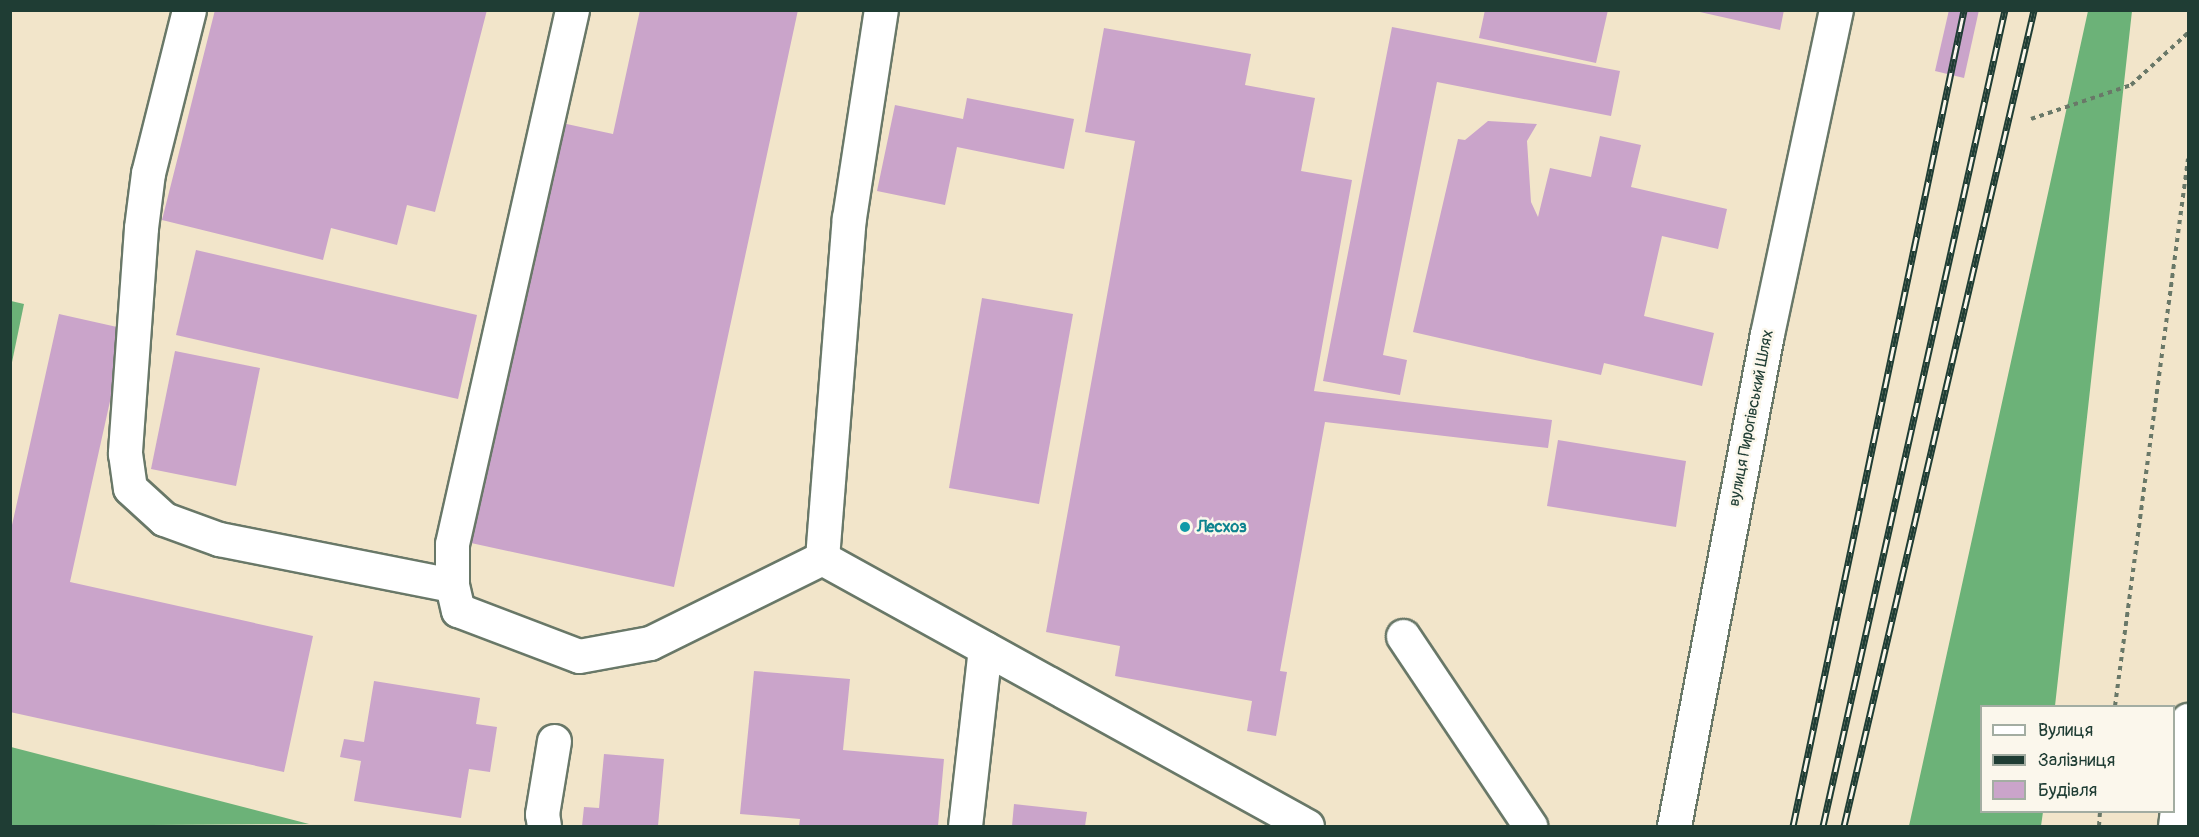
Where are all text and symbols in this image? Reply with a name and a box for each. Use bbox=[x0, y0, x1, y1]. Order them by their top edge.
street label: вулиця Пирогівський Шлях bbox=[1724, 328, 1778, 508]
place label: Лесхоз bbox=[1197, 517, 1247, 537]
marker: Лесхоз bbox=[1178, 520, 1192, 534]
legend bbox=[1980, 705, 2175, 813]
text: Вулиця bbox=[2038, 719, 2093, 742]
text: Залізниця bbox=[2038, 749, 2115, 772]
text: Будівля bbox=[2038, 779, 2097, 802]

